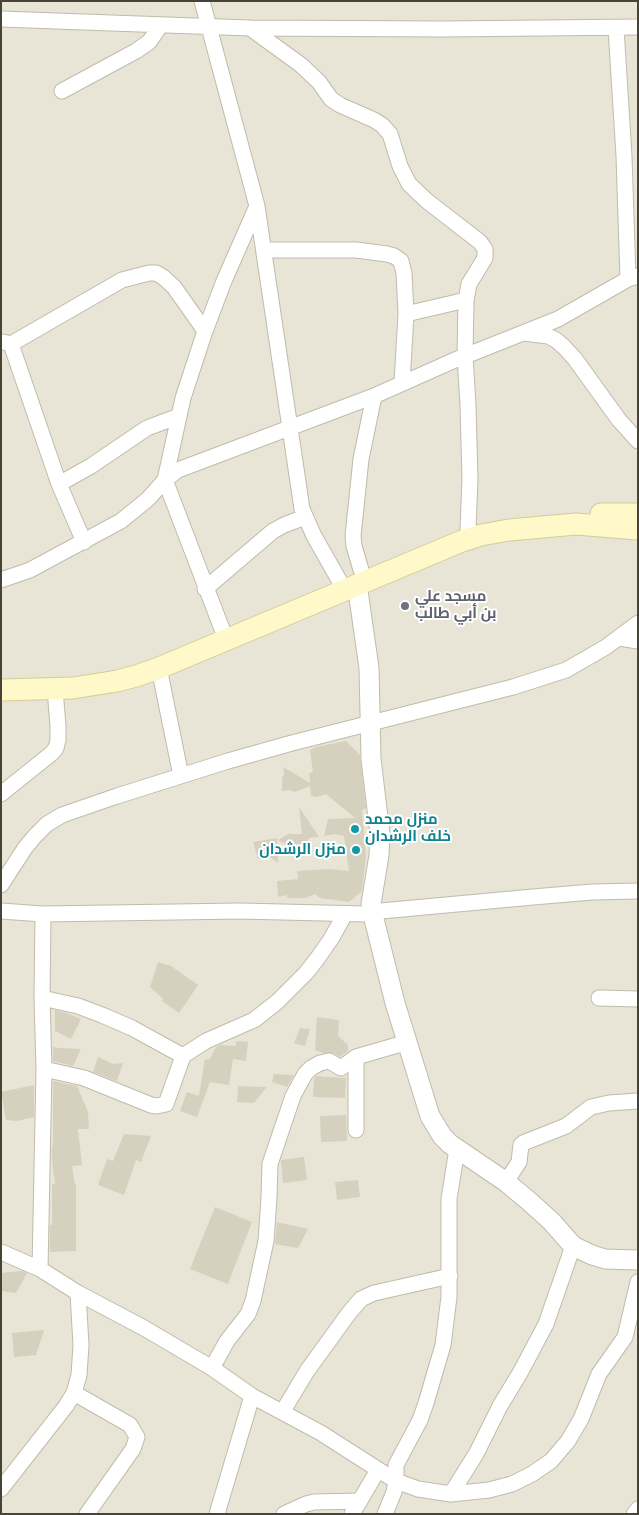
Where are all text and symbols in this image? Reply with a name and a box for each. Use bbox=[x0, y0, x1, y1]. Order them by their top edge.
place label: مسجد علي بن أبي طالب bbox=[415, 588, 497, 623]
marker: مسجد علي بن أبي طالب bbox=[399, 600, 411, 612]
place label: منزل محمد خلف الرشدان bbox=[365, 811, 451, 846]
marker: منزل محمد خلف الرشدان bbox=[349, 823, 361, 835]
place label: منزل الرشدان bbox=[259, 841, 346, 859]
marker: منزل الرشدان bbox=[350, 844, 362, 856]

